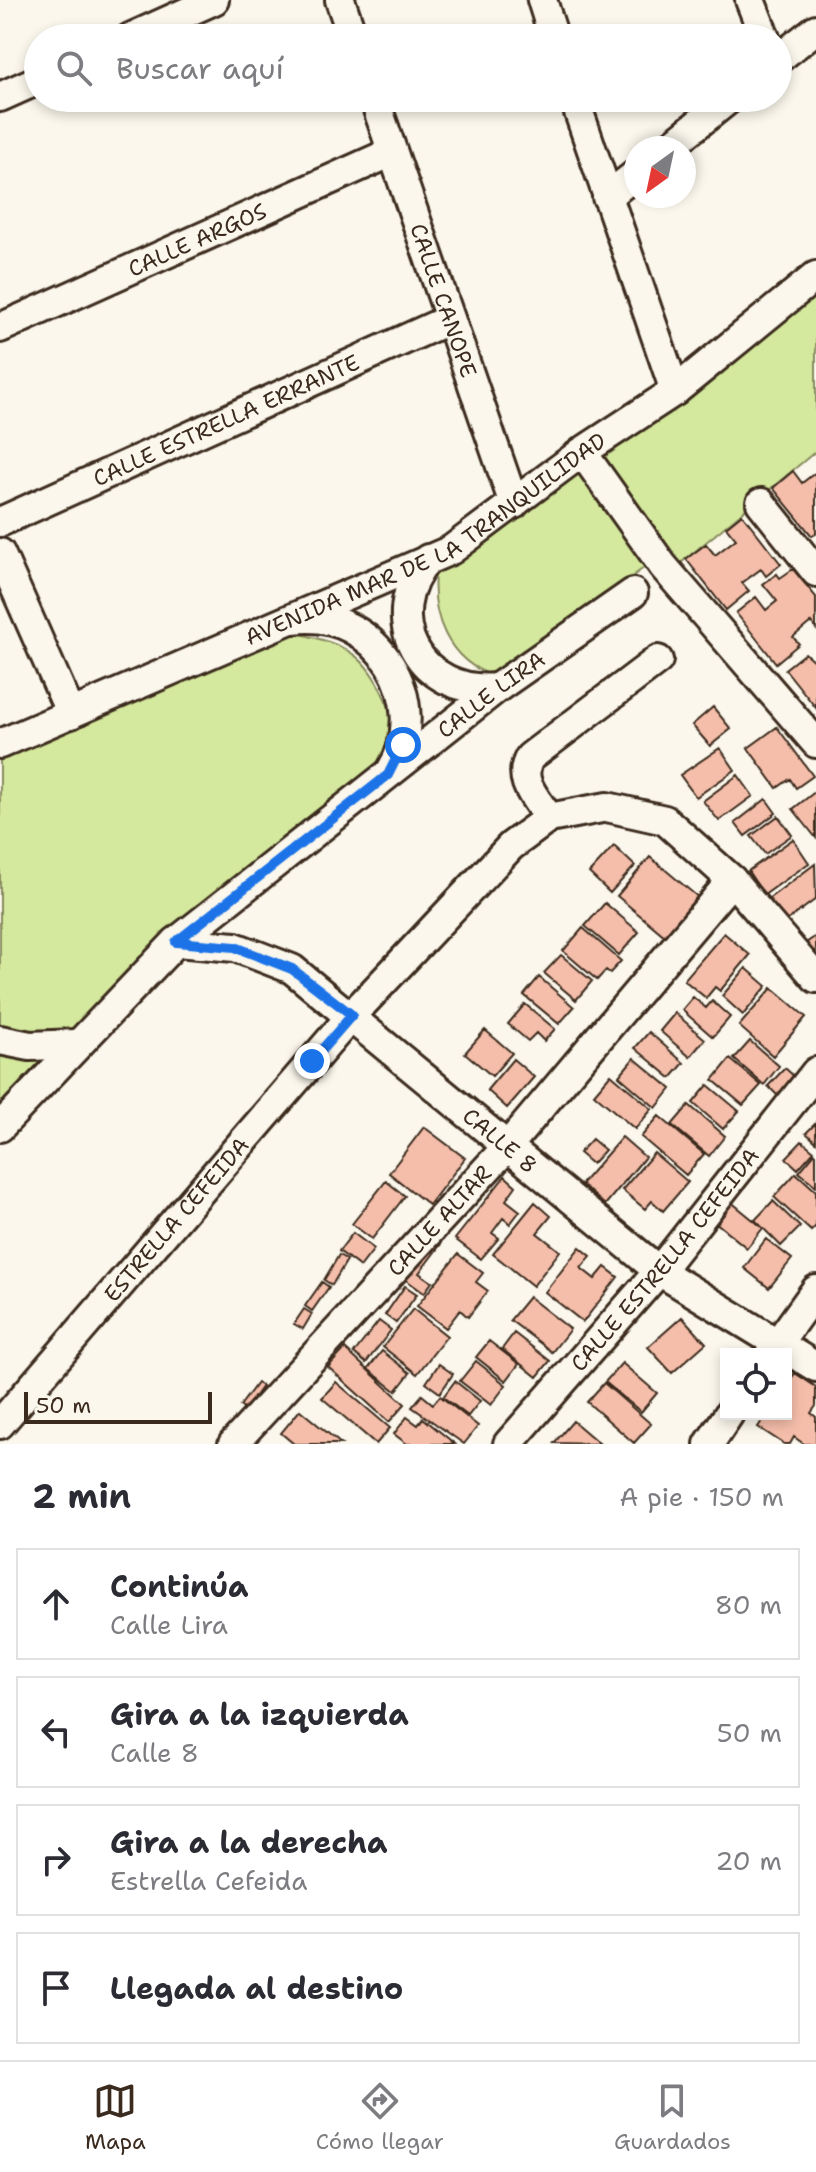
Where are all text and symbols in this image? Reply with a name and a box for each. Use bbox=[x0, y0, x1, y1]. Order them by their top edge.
search box bbox=[24, 24, 792, 112]
icon: search bbox=[52, 46, 96, 90]
text: Buscar aquí bbox=[116, 48, 284, 89]
north arrow bbox=[624, 136, 696, 208]
street label: CALLE ARGOS bbox=[123, 196, 271, 283]
street label: CALLE CANOPE bbox=[404, 220, 484, 381]
street label: CALLE ESTRELLA ERRANTE bbox=[88, 347, 364, 493]
street label: AVENIDA MAR DE LA TRANQUILIDAD bbox=[240, 426, 611, 651]
street label: CALLE LIRA bbox=[431, 644, 551, 744]
route start bbox=[385, 727, 421, 763]
route end bbox=[294, 1043, 330, 1079]
street label: CALLE 8 bbox=[457, 1101, 544, 1180]
street label: ESTRELLA CEFEIDA bbox=[97, 1131, 255, 1308]
street label: CALLE ESTRELLA CEFEIDA bbox=[564, 1142, 765, 1377]
street label: CALLE ALTAR bbox=[381, 1159, 498, 1282]
map controls bbox=[720, 1348, 792, 1420]
button: locate bbox=[720, 1348, 792, 1420]
scale bar bbox=[24, 1388, 212, 1424]
text: 50 m bbox=[36, 1391, 91, 1420]
text: 2 min bbox=[32, 1473, 131, 1519]
text: A pie · 150 m bbox=[620, 1479, 784, 1514]
text: Continúa bbox=[110, 1566, 249, 1607]
icon: ahead bbox=[34, 1582, 78, 1626]
text: 80 m bbox=[715, 1587, 782, 1622]
text: Calle Lira bbox=[110, 1607, 228, 1642]
text: Gira a la izquierda bbox=[110, 1694, 409, 1735]
icon: left bbox=[34, 1710, 78, 1754]
text: 50 m bbox=[717, 1715, 782, 1750]
text: Calle 8 bbox=[110, 1735, 199, 1770]
text: Gira a la derecha bbox=[110, 1822, 388, 1863]
icon: right bbox=[34, 1838, 78, 1882]
text: 20 m bbox=[715, 1843, 782, 1878]
text: Estrella Cefeida bbox=[110, 1863, 307, 1898]
icon: arrive bbox=[34, 1966, 78, 2010]
text: Llegada al destino bbox=[110, 1968, 403, 2009]
tab: Mapa bbox=[85, 2079, 146, 2156]
tab: Cómo llegar bbox=[316, 2079, 444, 2156]
tab: Guardados bbox=[614, 2079, 731, 2156]

